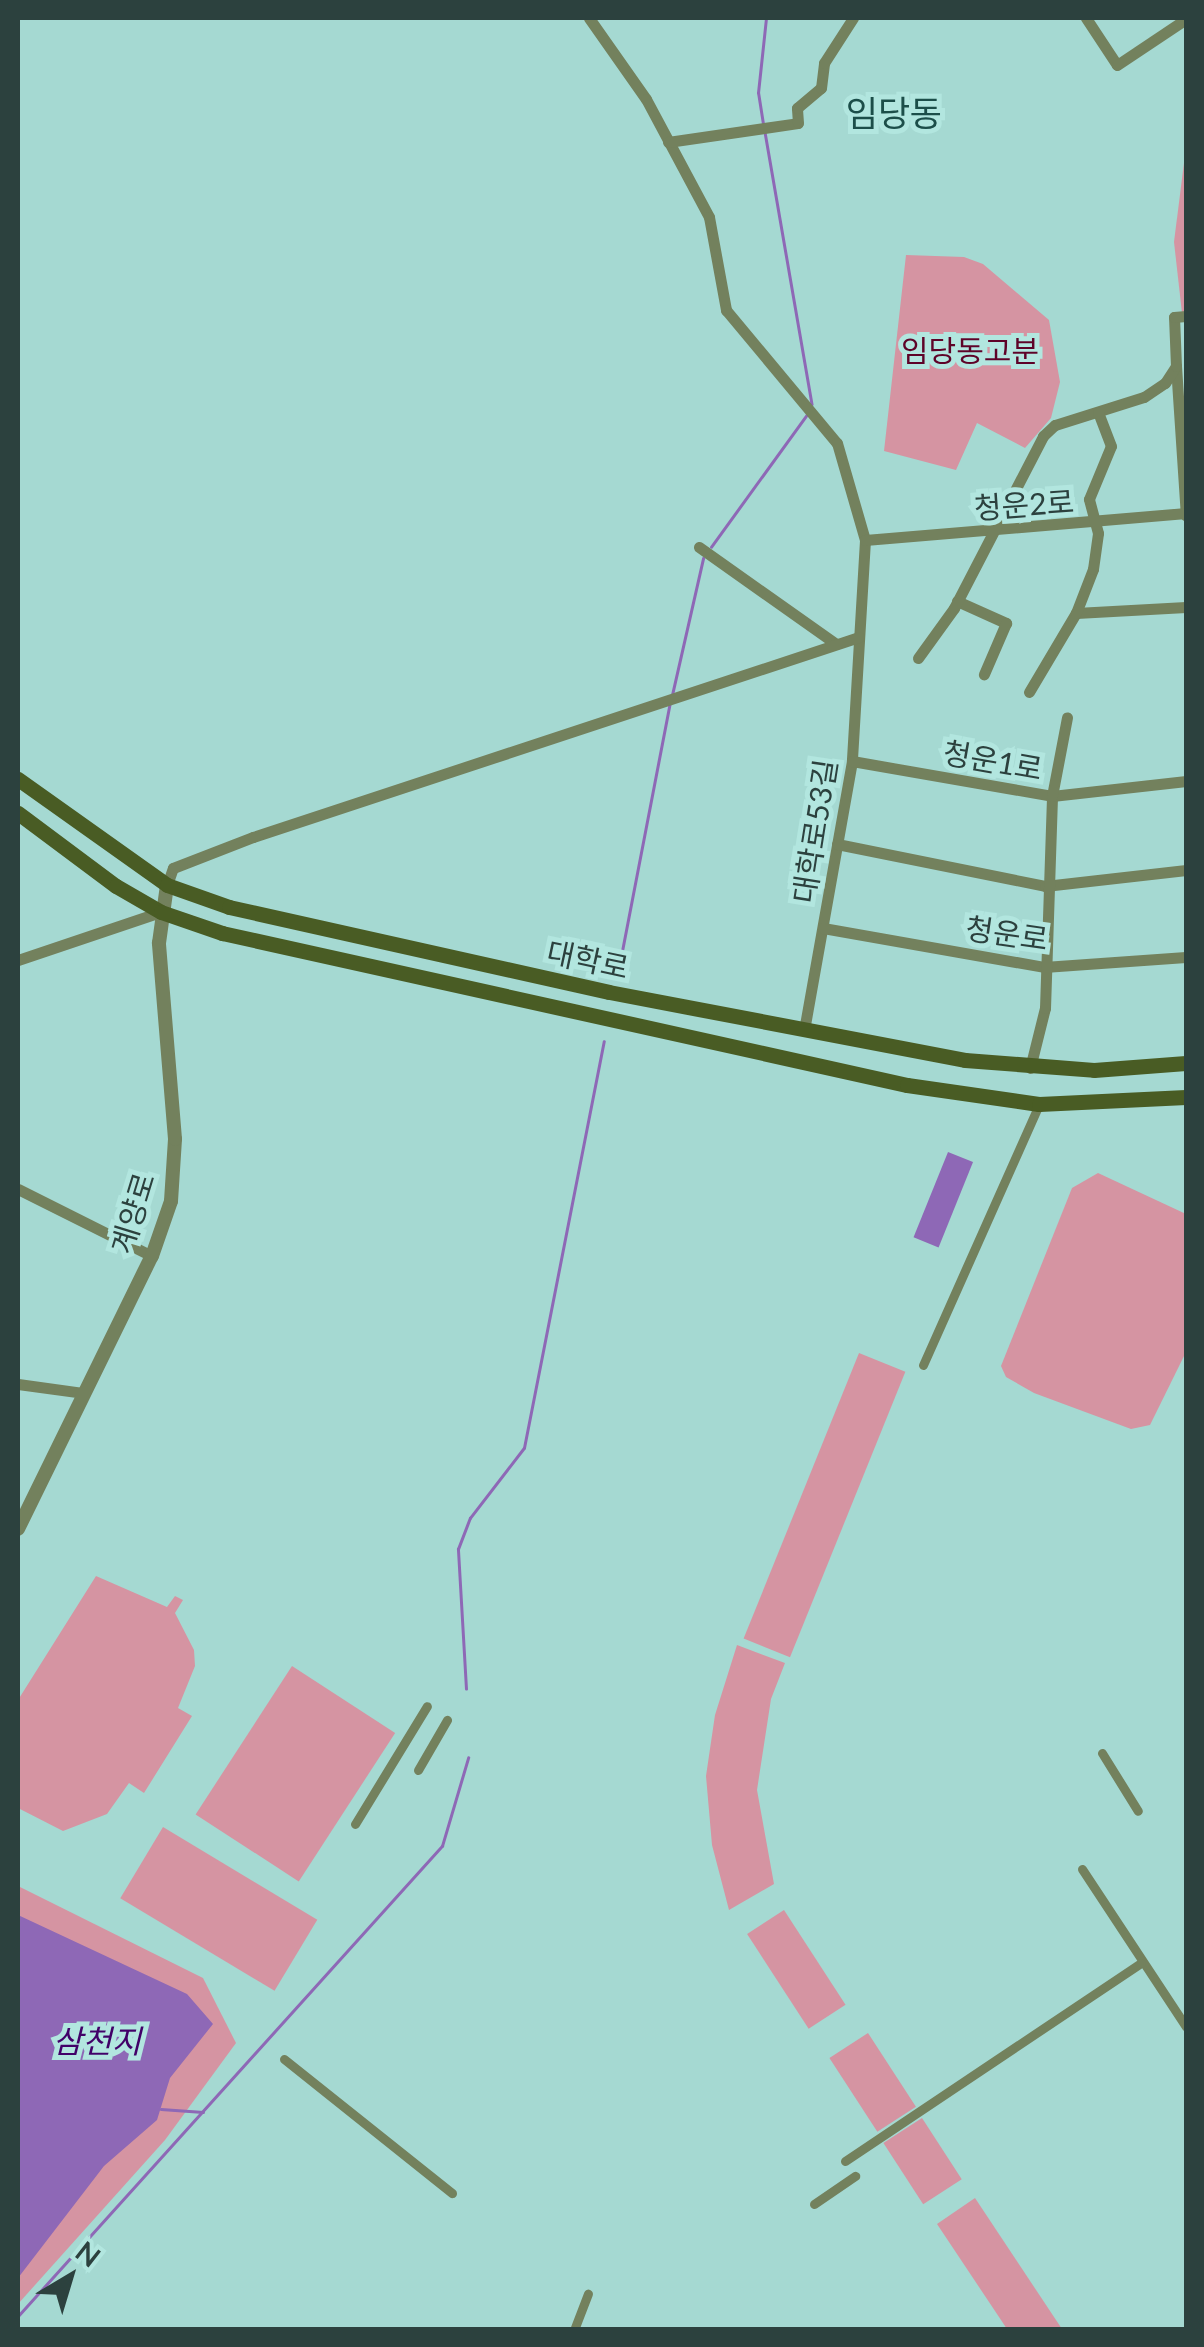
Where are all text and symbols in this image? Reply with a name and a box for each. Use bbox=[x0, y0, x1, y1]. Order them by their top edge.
district label: 임당동 bbox=[846, 91, 942, 133]
park label: 임당동고분 bbox=[901, 332, 1039, 368]
street label: 청운2로 bbox=[973, 483, 1075, 525]
street label: 청운1로 bbox=[941, 734, 1045, 786]
street label: 대학로53길 bbox=[785, 756, 843, 906]
street label: 청운로 bbox=[963, 909, 1051, 957]
street label: 대학로 bbox=[544, 933, 632, 985]
street label: 계양로 bbox=[103, 1168, 161, 1258]
water label: 삼천지 bbox=[53, 2022, 141, 2060]
north arrow bbox=[20, 2227, 120, 2327]
text: N bbox=[69, 2233, 107, 2273]

